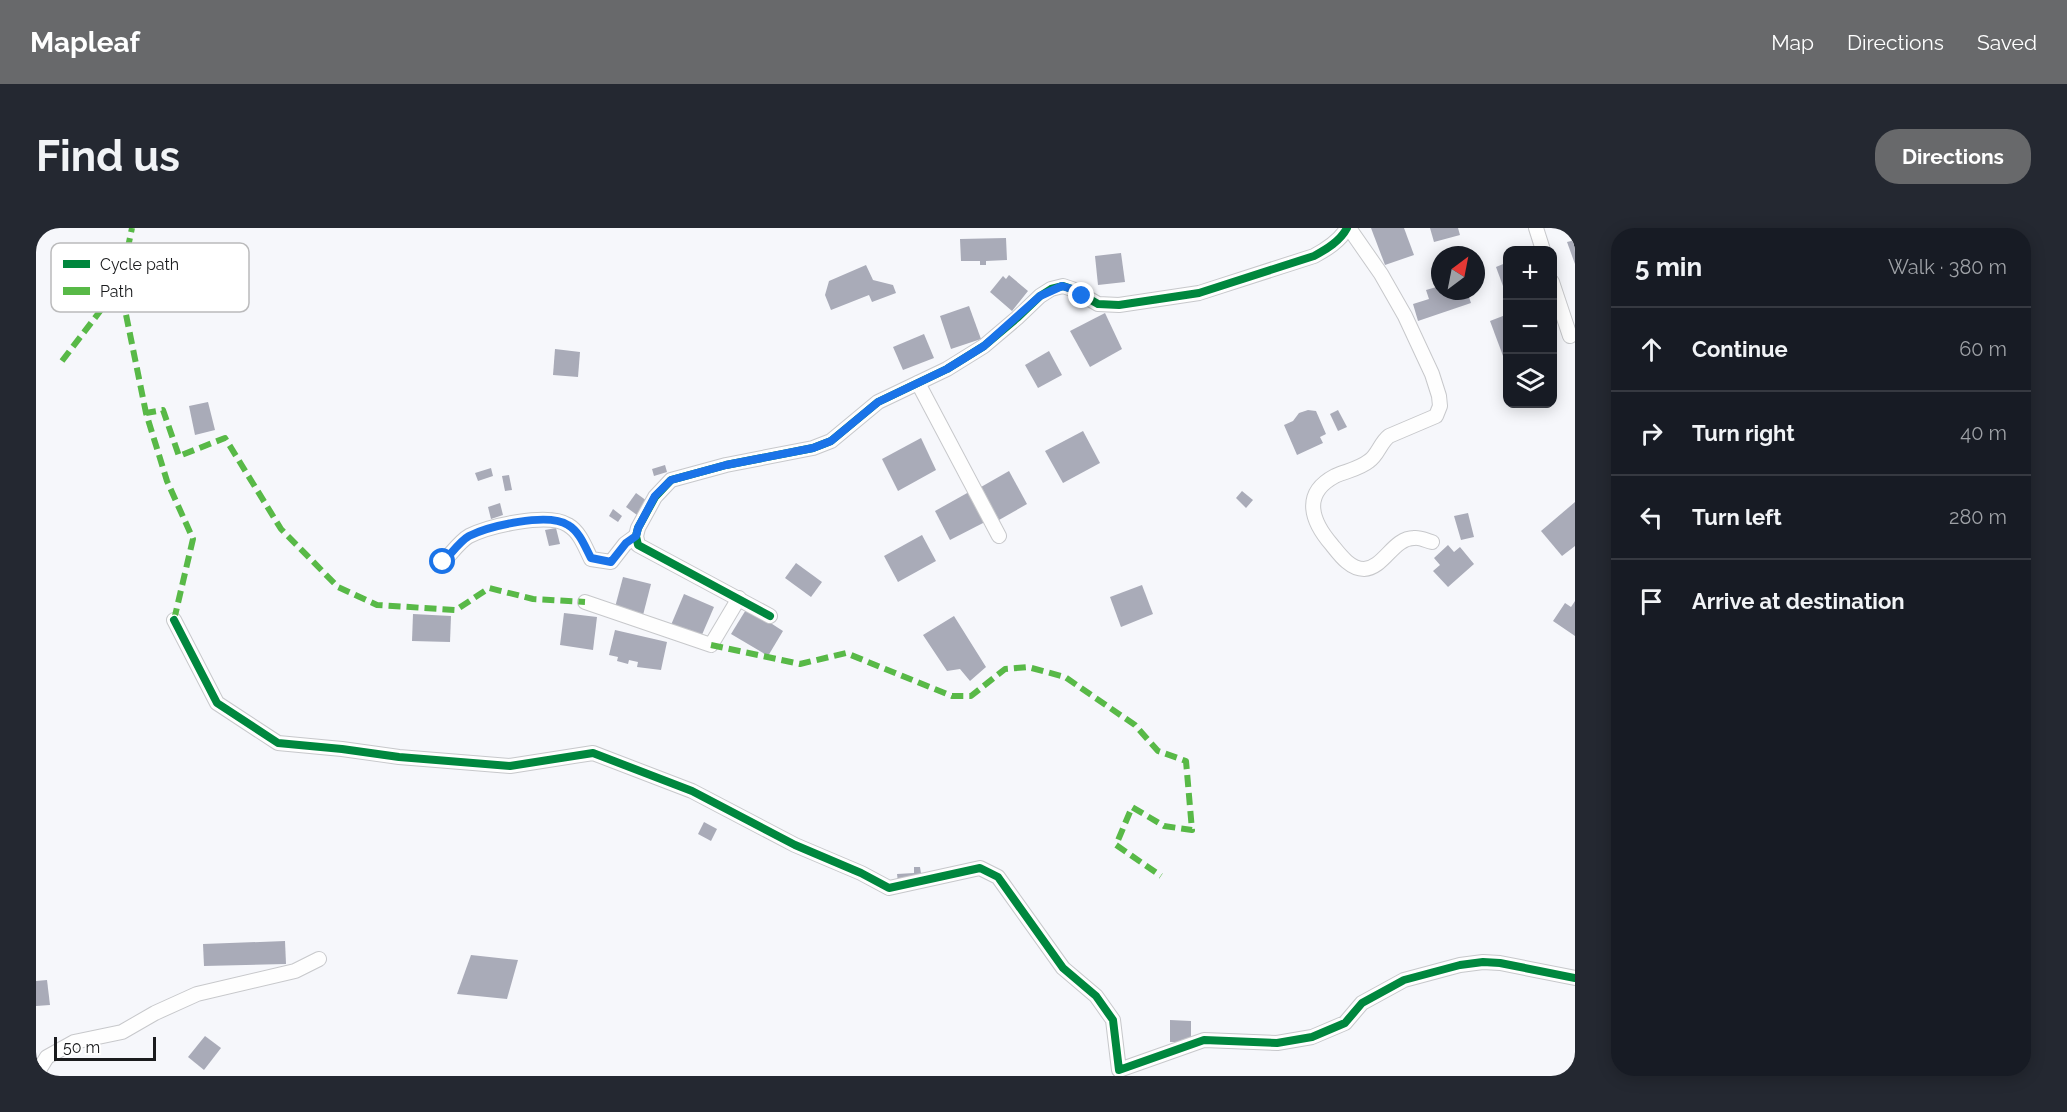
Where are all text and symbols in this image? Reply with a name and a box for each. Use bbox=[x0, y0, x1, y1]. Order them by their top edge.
text: Mapleaf bbox=[30, 26, 140, 59]
text: Map bbox=[1771, 30, 1814, 55]
text: Directions bbox=[1847, 30, 1944, 55]
text: Saved bbox=[1977, 30, 2037, 55]
button: Directions bbox=[1875, 129, 2031, 184]
text: Find us bbox=[36, 132, 180, 181]
legend bbox=[51, 243, 249, 312]
north arrow bbox=[1431, 246, 1485, 300]
map controls bbox=[1503, 246, 1557, 408]
button: + bbox=[1503, 246, 1557, 300]
text: 5 min bbox=[1635, 252, 1702, 282]
text: Cycle path bbox=[100, 255, 179, 274]
text: Walk · 380 m bbox=[1888, 255, 2007, 279]
text: Path bbox=[100, 282, 133, 301]
route end bbox=[1068, 282, 1094, 308]
button: − bbox=[1503, 300, 1557, 354]
icon: ahead bbox=[1635, 333, 1668, 366]
text: Continue bbox=[1692, 336, 1788, 362]
text: 60 m bbox=[1959, 337, 2007, 361]
button: layers bbox=[1503, 354, 1557, 408]
icon: right bbox=[1635, 417, 1668, 450]
text: Turn right bbox=[1692, 420, 1795, 446]
text: 40 m bbox=[1960, 421, 2007, 445]
icon: left bbox=[1635, 501, 1668, 534]
text: Turn left bbox=[1692, 504, 1782, 530]
text: 280 m bbox=[1949, 505, 2007, 529]
route start bbox=[429, 548, 455, 574]
icon: arrive bbox=[1635, 585, 1668, 618]
text: Arrive at destination bbox=[1692, 588, 1905, 614]
scale bar bbox=[54, 1034, 156, 1062]
text: 50 m bbox=[63, 1038, 100, 1057]

